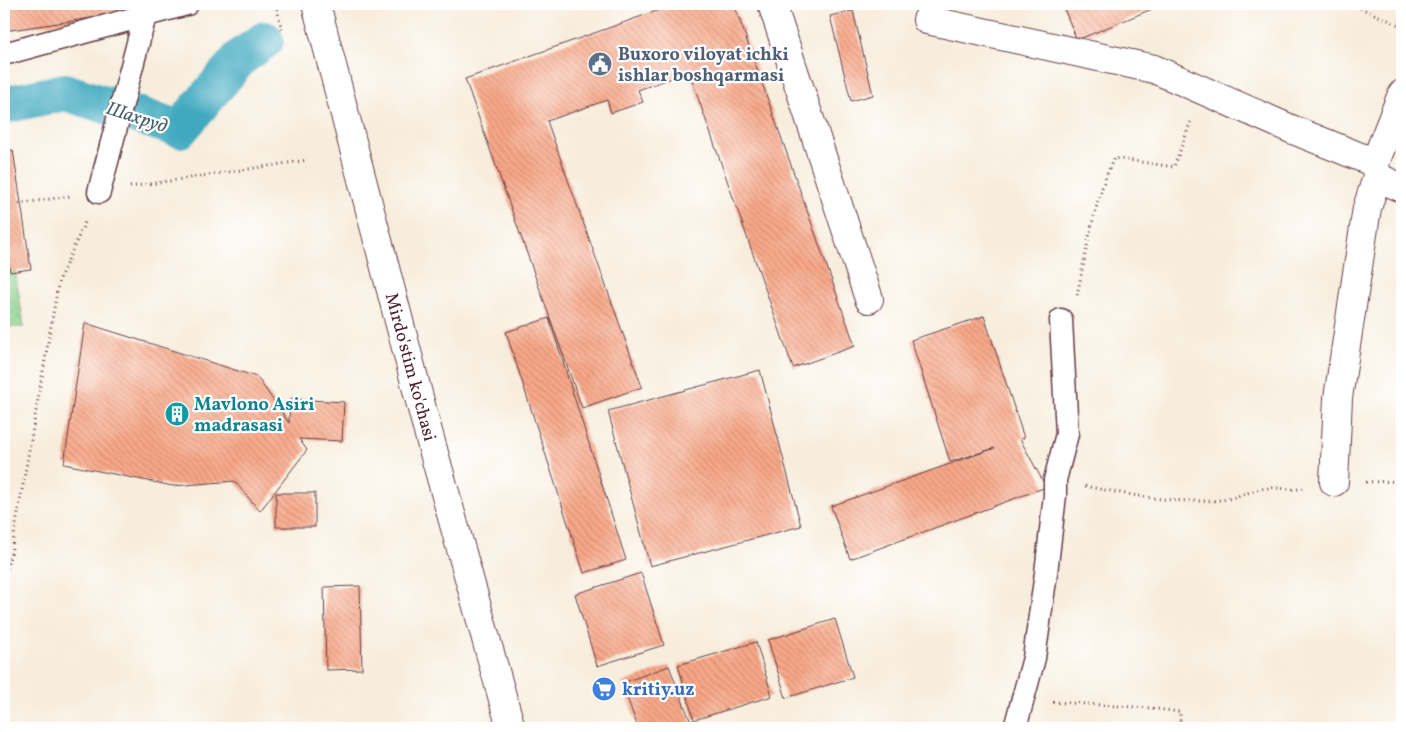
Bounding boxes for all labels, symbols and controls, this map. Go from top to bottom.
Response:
place label: Buxoro viloyat ichki ishlar boshqarmasi [618,43,789,89]
public building icon: Buxoro viloyat ichki ishlar boshqarmasi [587,51,613,77]
water label: Шахруд [103,96,171,140]
street label: Mirdo'stim ko'chasi [378,290,441,444]
place label: Mavlono Asiri madrasasi [194,393,315,439]
building icon: Mavlono Asiri madrasasi [164,401,190,427]
supermarket icon: kritiy.uz [591,676,617,702]
place label: kritiy.uz [622,678,695,703]

